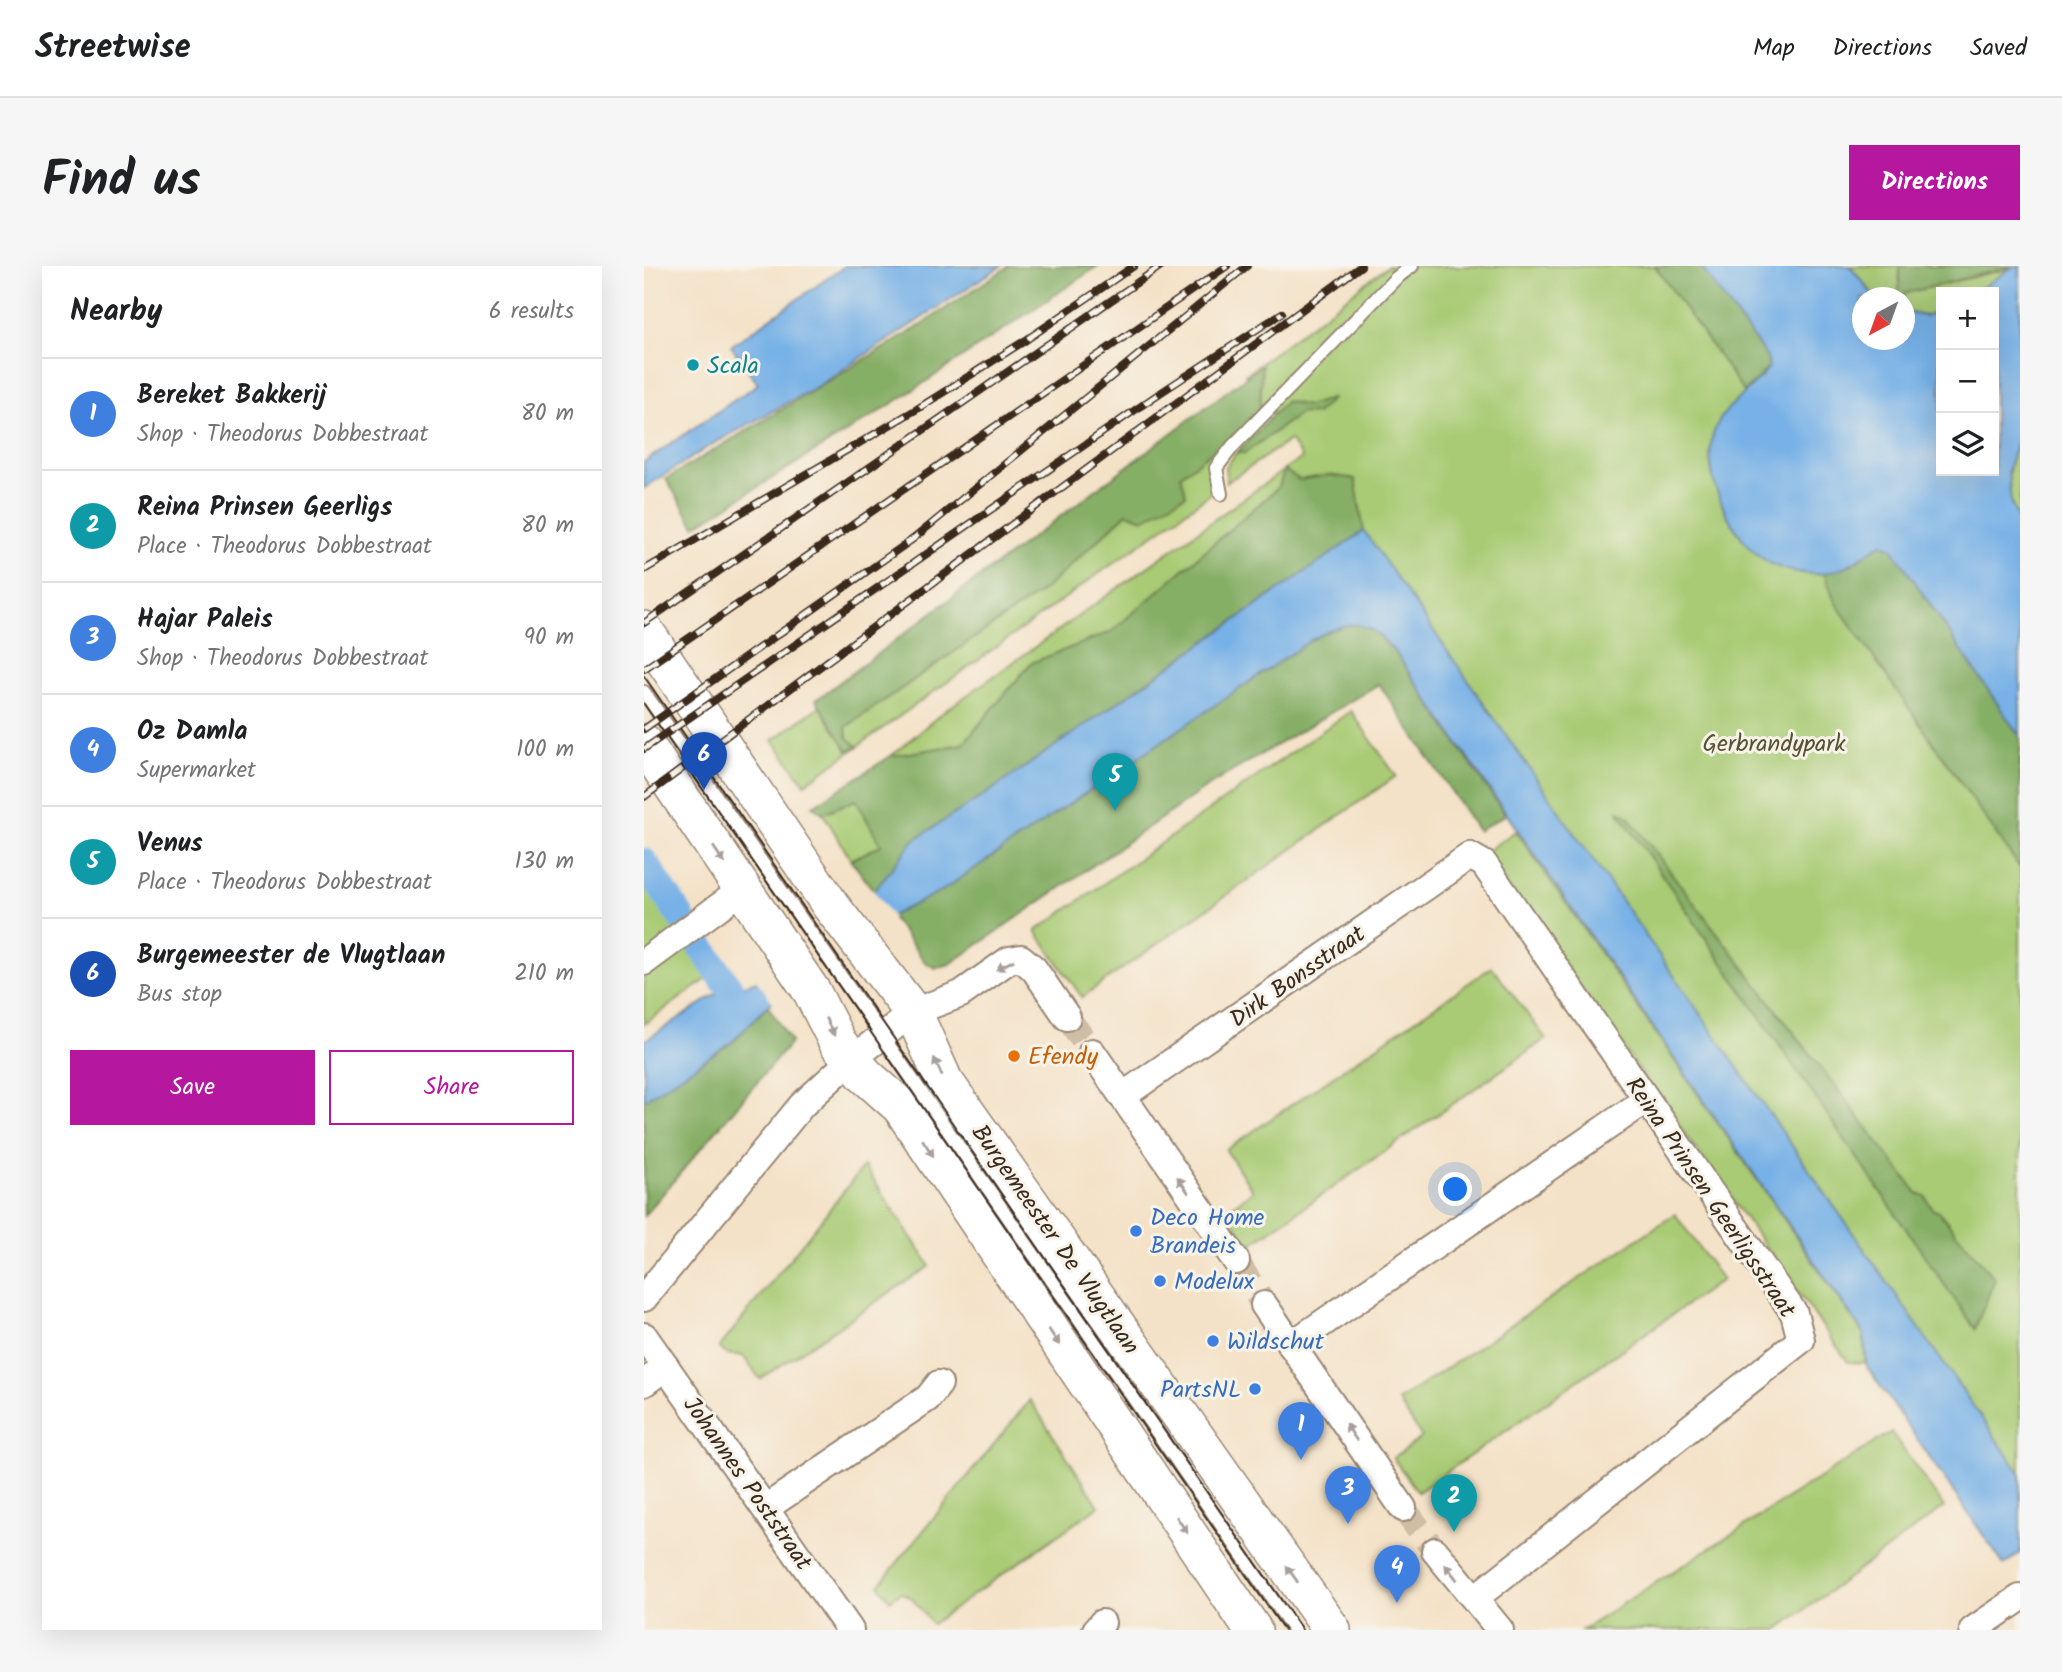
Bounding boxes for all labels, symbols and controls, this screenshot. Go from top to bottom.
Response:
text: Streetwise [35,22,191,75]
text: Map [1753,29,1795,68]
text: Directions [1833,29,1932,68]
text: Saved [1970,29,2027,68]
text: Find us [42,143,200,221]
button: Directions [1849,145,2020,220]
north arrow [1852,287,1915,350]
map controls [1936,287,1999,476]
button: + [1936,287,1999,350]
text: Nearby [70,288,162,336]
text: 6 results [489,294,574,330]
place label: Scala [707,347,759,386]
button: − [1936,350,1999,413]
marker: Scala [685,357,701,373]
text: Bereket Bakkerij [137,375,326,417]
text: 1 [90,396,96,432]
text: 80 m [521,396,574,432]
button: layers [1936,413,1999,476]
text: Shop · Theodorus Dobbestraat [137,417,428,453]
text: Reina Prinsen Geerligs [137,487,392,529]
text: 2 [86,508,100,544]
text: 80 m [521,508,574,544]
text: Place · Theodorus Dobbestraat [137,529,432,565]
text: Hajar Paleis [137,599,273,641]
text: 3 [87,620,99,656]
text: 90 m [524,620,574,656]
text: Shop · Theodorus Dobbestraat [137,641,428,677]
text: Oz Damla [137,711,248,753]
park label: Gerbrandypark [1702,725,1846,764]
text: 4 [87,732,99,768]
text: 100 m [516,732,574,768]
pin: 6 [681,732,727,790]
text: Supermarket [137,753,256,789]
pin: 5 [1092,753,1138,811]
text: Venus [137,823,203,865]
text: 5 [87,844,99,880]
text: 130 m [515,844,574,880]
one-way arrow [712,846,726,864]
text: Place · Theodorus Dobbestraat [137,865,432,901]
street label: Dirk Bonsstraat [1222,915,1375,1039]
text: Burgemeester de Vlugtlaan [137,935,445,977]
text: 6 [87,956,99,992]
text: 210 m [514,956,574,992]
one-way arrow [995,959,1014,971]
text: Bus stop [137,977,222,1013]
one-way arrow [824,1017,835,1037]
place label: Efendy [1028,1038,1099,1077]
marker: Efendy [1006,1048,1022,1064]
button: Save [70,1050,315,1125]
button: Share [329,1050,574,1125]
one-way arrow [932,1056,943,1077]
street label: Reina Prinsen Geerligsstraat [1614,1069,1806,1327]
street label: Burgemeester De Vlugtlaan [960,1117,1149,1363]
one-way arrow [921,1139,934,1158]
your location [1438,1172,1472,1206]
one-way arrow [1176,1176,1190,1194]
place label: Deco Home Brandeis [1150,1199,1265,1266]
marker: Deco Home Brandeis [1128,1223,1144,1239]
place label: Modelux [1174,1263,1255,1302]
marker: Modelux [1152,1273,1168,1289]
place label: Wildschut [1227,1323,1325,1362]
one-way arrow [1047,1328,1060,1347]
marker: Wildschut [1205,1333,1221,1349]
place label: PartsNL [1160,1371,1241,1410]
marker: PartsNL [1247,1381,1263,1397]
street label: Johannes Poststraat [672,1389,822,1580]
pin: 1 [1278,1402,1324,1460]
one-way arrow [1344,1423,1358,1441]
pin: 3 [1325,1466,1371,1524]
pin: 2 [1431,1474,1477,1532]
one-way arrow [1175,1516,1188,1535]
pin: 4 [1374,1545,1420,1603]
one-way arrow [1444,1563,1458,1582]
one-way arrow [1285,1565,1299,1583]

